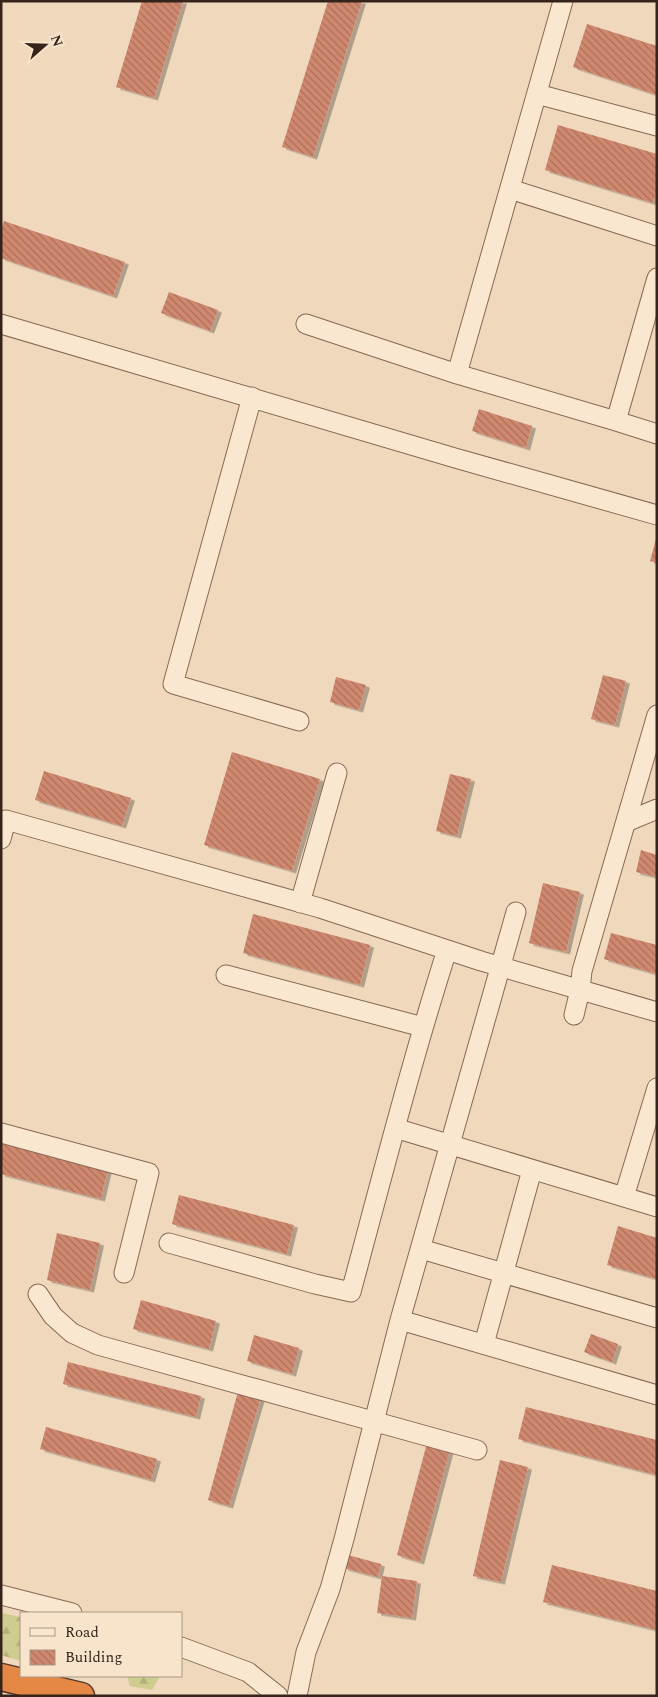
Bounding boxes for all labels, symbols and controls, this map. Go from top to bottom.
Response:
north arrow [20,20,70,70]
text: N [45,32,69,50]
legend [20,1612,182,1677]
text: Road [65,1621,99,1644]
text: Building [65,1646,122,1669]

